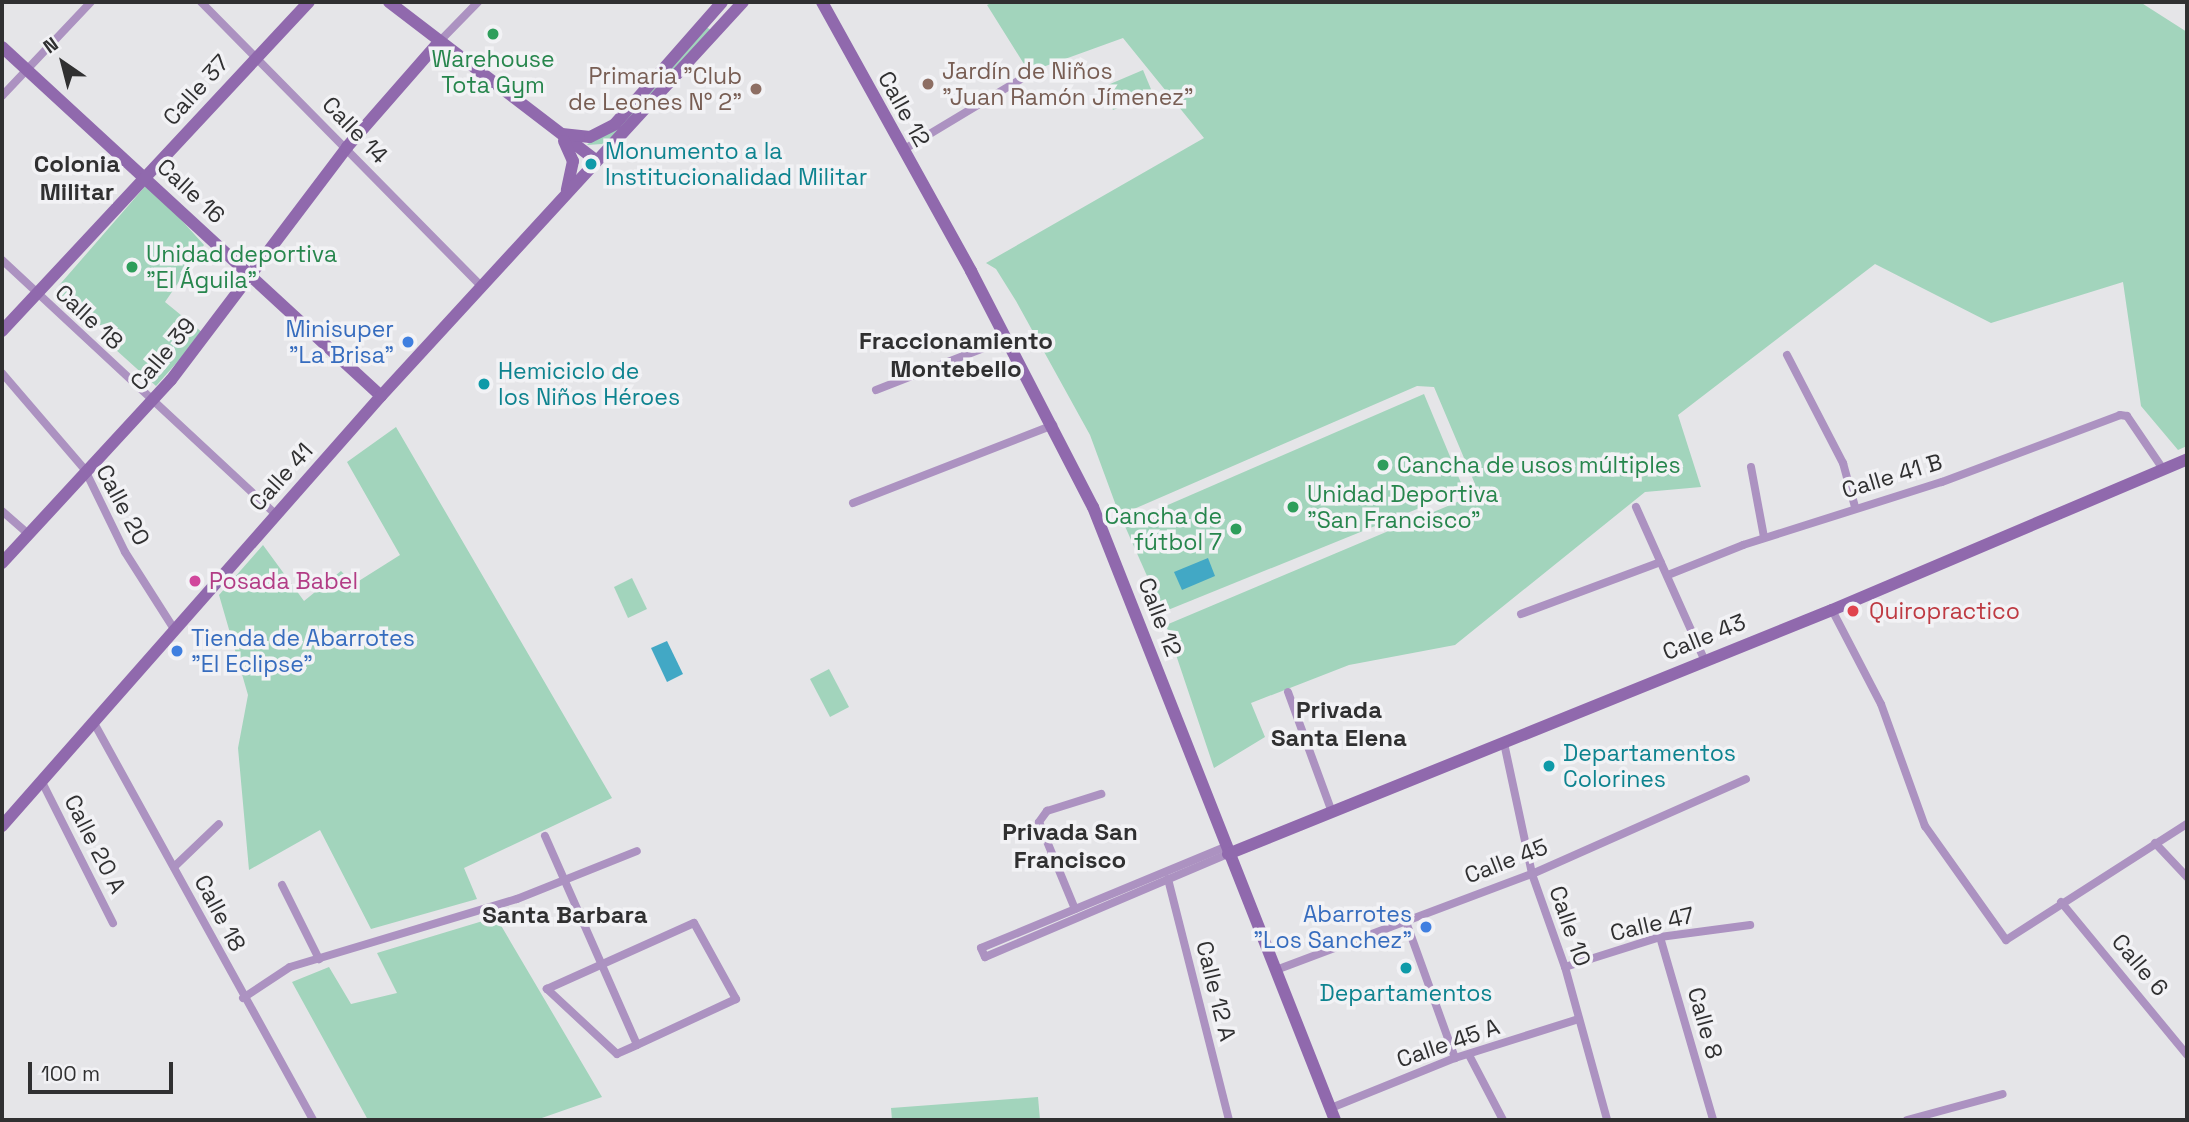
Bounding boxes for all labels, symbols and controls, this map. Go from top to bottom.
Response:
marker: Warehouse Tota Gym [485,26,501,42]
north arrow [28,28,98,98]
text: N [38,32,63,59]
place label: Warehouse Tota Gym [431,45,555,99]
street label: Calle 37 [157,49,235,131]
place label: Jardín de Niños "Juan Ramón Jímenez" [942,57,1194,111]
place label: Primaria "Club de Leones N° 2" [568,62,742,116]
street label: Calle 12 [872,66,936,152]
marker: Jardín de Niños "Juan Ramón Jímenez" [920,76,936,92]
marker: Primaria "Club de Leones N° 2" [748,81,764,97]
street label: Calle 14 [316,91,394,169]
place label: Monumento a la Institucionalidad Militar [605,137,867,191]
district label: Colonia Militar [34,150,120,206]
street label: Calle 16 [151,153,231,229]
marker: Monumento a la Institucionalidad Militar [583,156,599,172]
place label: Unidad deportiva "El Águila" [146,240,337,294]
marker: Unidad deportiva "El Águila" [124,259,140,275]
street label: Calle 18 [49,279,129,355]
street label: Calle 39 [125,312,201,396]
place label: Minisuper "La Brisa" [285,315,394,369]
district label: Fraccionamiento Montebello [859,327,1053,383]
marker: Minisuper "La Brisa" [400,334,416,350]
place label: Hemiciclo de los Niños Héroes [498,357,680,411]
marker: Hemiciclo de los Niños Héroes [476,376,492,392]
street label: Calle 41 [243,437,319,517]
street label: Calle 41 B [1839,448,1945,504]
place label: Cancha de usos múltiples [1397,451,1681,479]
marker: Cancha de usos múltiples [1375,457,1391,473]
street label: Calle 20 [90,460,156,550]
place label: Unidad Deportiva "San Francisco" [1307,480,1499,534]
marker: Unidad Deportiva "San Francisco" [1285,499,1301,515]
place label: Cancha de fútbol 7 [1104,502,1222,556]
marker: Cancha de fútbol 7 [1228,521,1244,537]
place label: Posada Babel [209,567,358,595]
marker: Posada Babel [187,573,203,589]
street label: Calle 12 [1132,574,1188,660]
place label: Quiropractico [1869,597,2020,625]
marker: Quiropractico [1843,601,1863,621]
street label: Calle 43 [1658,608,1750,666]
place label: Tienda de Abarrotes "El Eclipse" [191,624,415,678]
marker: Tienda de Abarrotes "El Eclipse" [169,643,185,659]
district label: Privada Santa Elena [1271,696,1407,752]
place label: Departamentos Colorines [1563,739,1736,793]
marker: Departamentos Colorines [1541,758,1557,774]
street label: Calle 20 A [58,790,132,898]
district label: Privada San Francisco [1002,818,1138,874]
street label: Calle 45 [1460,833,1552,889]
street label: Calle 18 [188,870,252,956]
street label: Calle 10 [1543,882,1597,970]
place label: Abarrotes "Los Sanchez" [1253,900,1412,954]
district label: Santa Barbara [482,901,648,929]
street label: Calle 47 [1607,901,1697,947]
marker: Abarrotes "Los Sanchez" [1418,919,1434,935]
street label: Calle 6 [2106,928,2174,1002]
street label: Calle 12 A [1190,938,1242,1044]
marker: Departamentos [1398,960,1414,976]
place label: Departamentos [1320,979,1492,1007]
street label: Calle 8 [1682,984,1728,1062]
street label: Calle 45 A [1393,1012,1503,1074]
scale bar [32,1048,177,1092]
text: 100 m [41,1060,100,1087]

